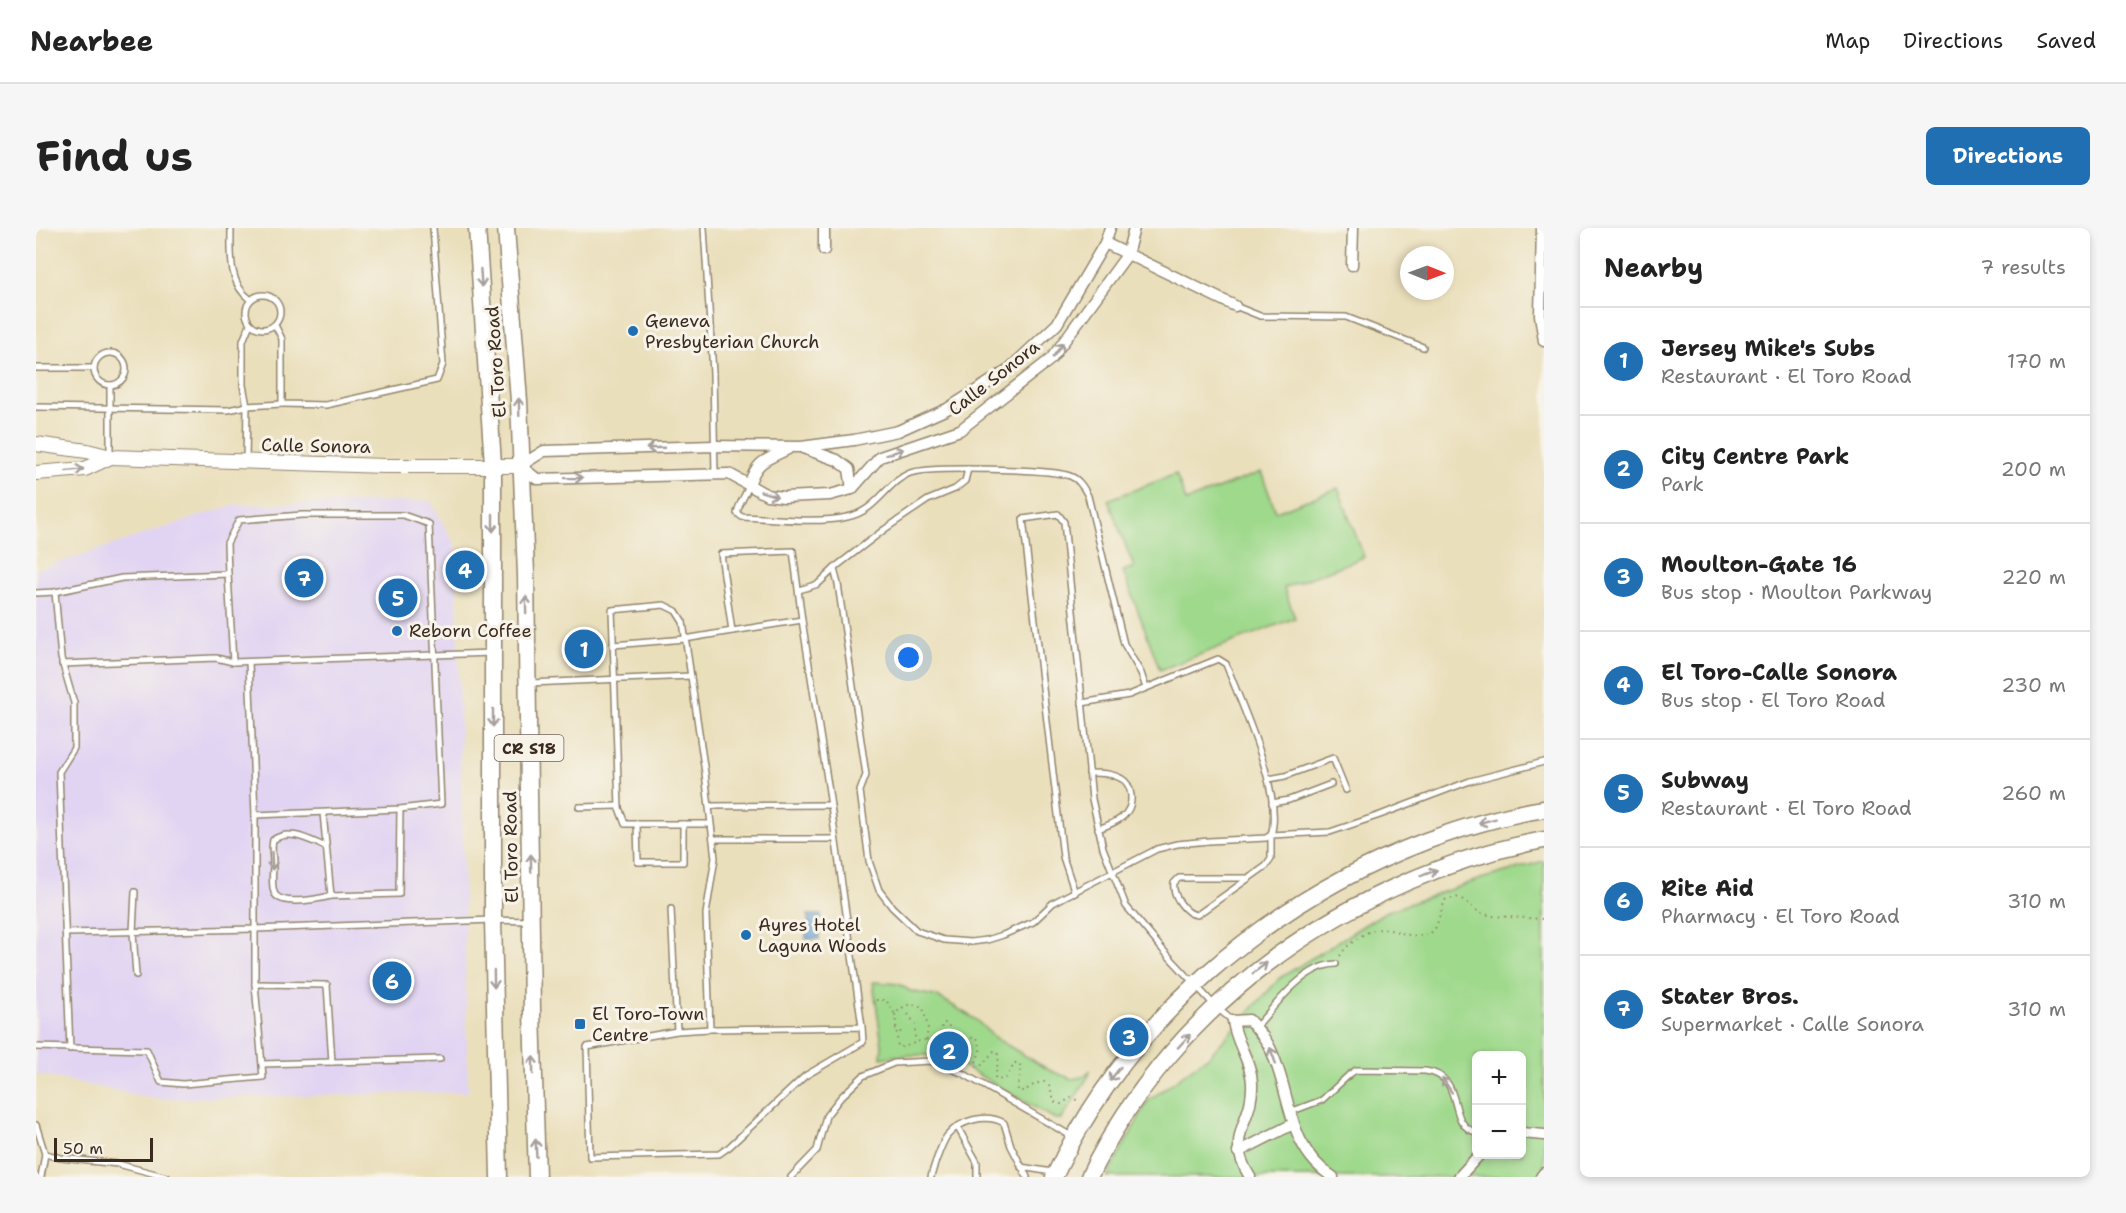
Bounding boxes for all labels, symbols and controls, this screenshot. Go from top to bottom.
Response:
text: Nearbee [30,22,153,60]
text: Map [1825,27,1870,55]
text: Directions [1903,27,2003,55]
text: Saved [2036,27,2096,55]
button: Directions [1926,127,2090,185]
text: Find us [36,128,193,184]
north arrow [1400,246,1454,300]
text: Nearby [1604,250,1703,285]
text: 7 results [1980,254,2066,280]
one-way arrow [475,267,486,287]
street label: El Toro Road [480,305,512,419]
place label: Geneva Presbyterian Church [645,309,820,354]
marker: Geneva Presbyterian Church [626,324,640,338]
text: Jersey Mike's Subs [1661,334,1875,363]
street label: Calle Sonora [943,335,1045,421]
one-way arrow [1052,342,1064,359]
text: 1 [1619,348,1628,374]
text: 170 m [2007,348,2066,374]
text: Restaurant · El Toro Road [1661,363,1912,389]
one-way arrow [513,398,524,418]
street label: Calle Sonora [261,433,371,459]
one-way arrow [646,442,666,454]
text: City Centre Park [1661,442,1849,471]
one-way arrow [885,446,904,457]
text: 2 [1617,456,1631,482]
text: 200 m [2001,456,2066,482]
one-way arrow [64,464,84,475]
text: Park [1661,471,1704,497]
one-way arrow [564,472,584,483]
one-way arrow [759,489,778,500]
one-way arrow [487,512,499,532]
pin: 4 [446,548,484,592]
text: Moulton-Gate 16 [1661,550,1857,579]
pin: 7 [284,556,324,600]
text: 3 [1617,564,1631,590]
text: 220 m [2002,564,2066,590]
pin: 5 [378,576,418,620]
text: Bus stop · Moulton Parkway [1661,579,1932,605]
one-way arrow [520,595,532,615]
place label: Reborn Coffee [409,619,532,643]
marker: Reborn Coffee [390,624,404,638]
pin: 1 [564,626,604,672]
your location [894,643,923,672]
text: El Toro-Calle Sonora [1661,658,1897,687]
text: 4 [1617,672,1631,698]
text: 230 m [2001,672,2066,698]
text: Bus stop · El Toro Road [1661,687,1885,713]
one-way arrow [487,707,499,727]
road number: CR S18 [494,735,564,761]
text: Subway [1661,766,1749,795]
text: 5 [1617,780,1630,806]
text: 260 m [2001,780,2066,806]
street label: El Toro Road [498,791,524,903]
text: Restaurant · El Toro Road [1661,795,1912,821]
one-way arrow [1478,816,1497,827]
one-way arrow [267,851,278,871]
one-way arrow [525,853,536,873]
one-way arrow [1419,866,1438,877]
text: Rite Aid [1661,874,1754,903]
text: 6 [1617,888,1631,914]
text: 310 m [2007,888,2066,914]
text: Pharmacy · El Toro Road [1661,903,1900,929]
place label: Ayres Hotel Laguna Woods [758,913,887,958]
marker: Ayres Hotel Laguna Woods [739,928,753,942]
pin: 6 [372,958,412,1004]
one-way arrow [1252,962,1268,975]
one-way arrow [489,968,500,988]
text: Stater Bros. [1661,982,1799,1011]
text: 7 [1617,996,1631,1022]
text: 310 m [2007,996,2066,1022]
place label: El Toro-Town Centre [592,1002,704,1047]
text: Supermarket · Calle Sonora [1661,1011,1924,1037]
pin: 3 [1110,1014,1148,1060]
marker: El Toro-Town Centre [573,1017,587,1031]
pin: 2 [930,1028,968,1074]
one-way arrow [1177,1034,1191,1049]
one-way arrow [1267,1047,1278,1066]
map controls [1472,1051,1526,1159]
button: + [1472,1051,1526,1105]
one-way arrow [528,1055,539,1075]
one-way arrow [1108,1066,1121,1082]
one-way arrow [1441,1077,1454,1094]
button: − [1472,1105,1526,1159]
scale bar [54,1135,153,1162]
text: 50 m [63,1138,103,1159]
one-way arrow [531,1138,542,1158]

